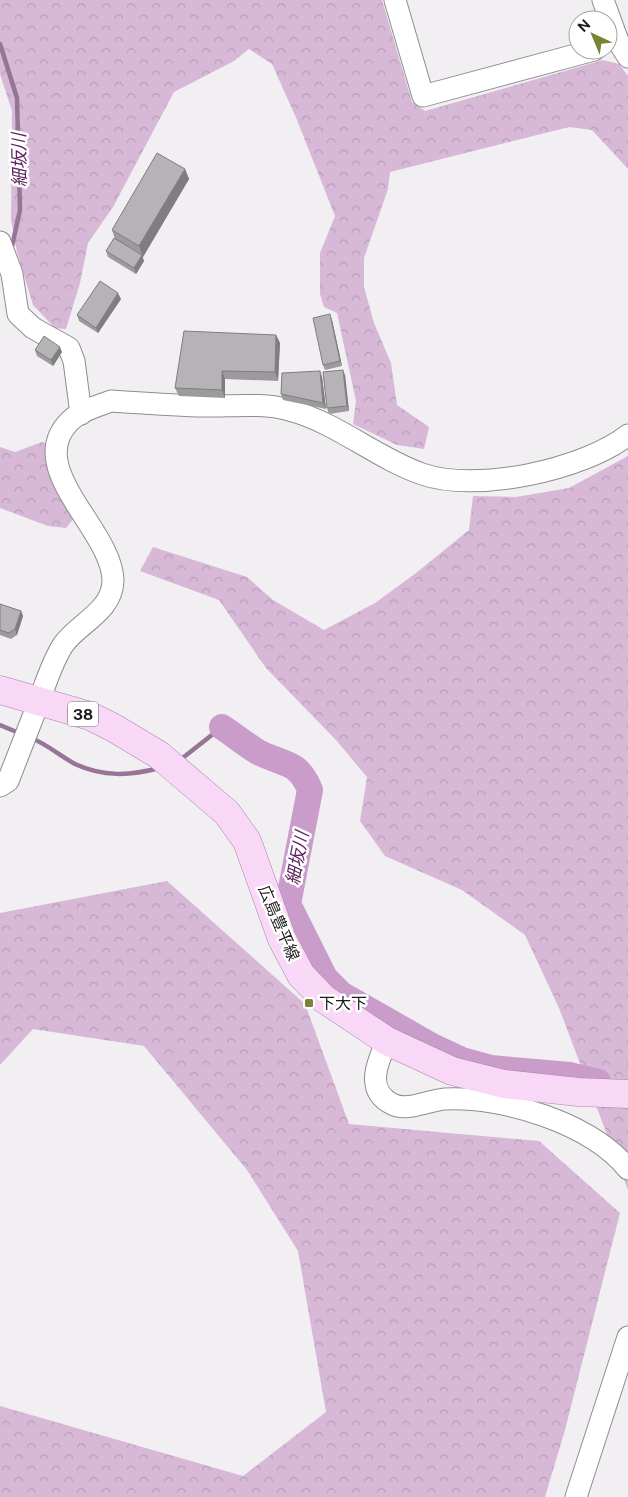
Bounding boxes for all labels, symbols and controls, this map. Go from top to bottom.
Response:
north arrow [568,10,618,60]
text: N [574,16,593,35]
water label: 細坂川 [8,131,30,187]
road number: 38 [68,702,98,726]
water label: 細坂川 [282,828,313,887]
street label: 広島豊平線 [255,882,303,964]
place label: 下大下 [319,994,367,1013]
marker: 下大下 [303,997,315,1009]

